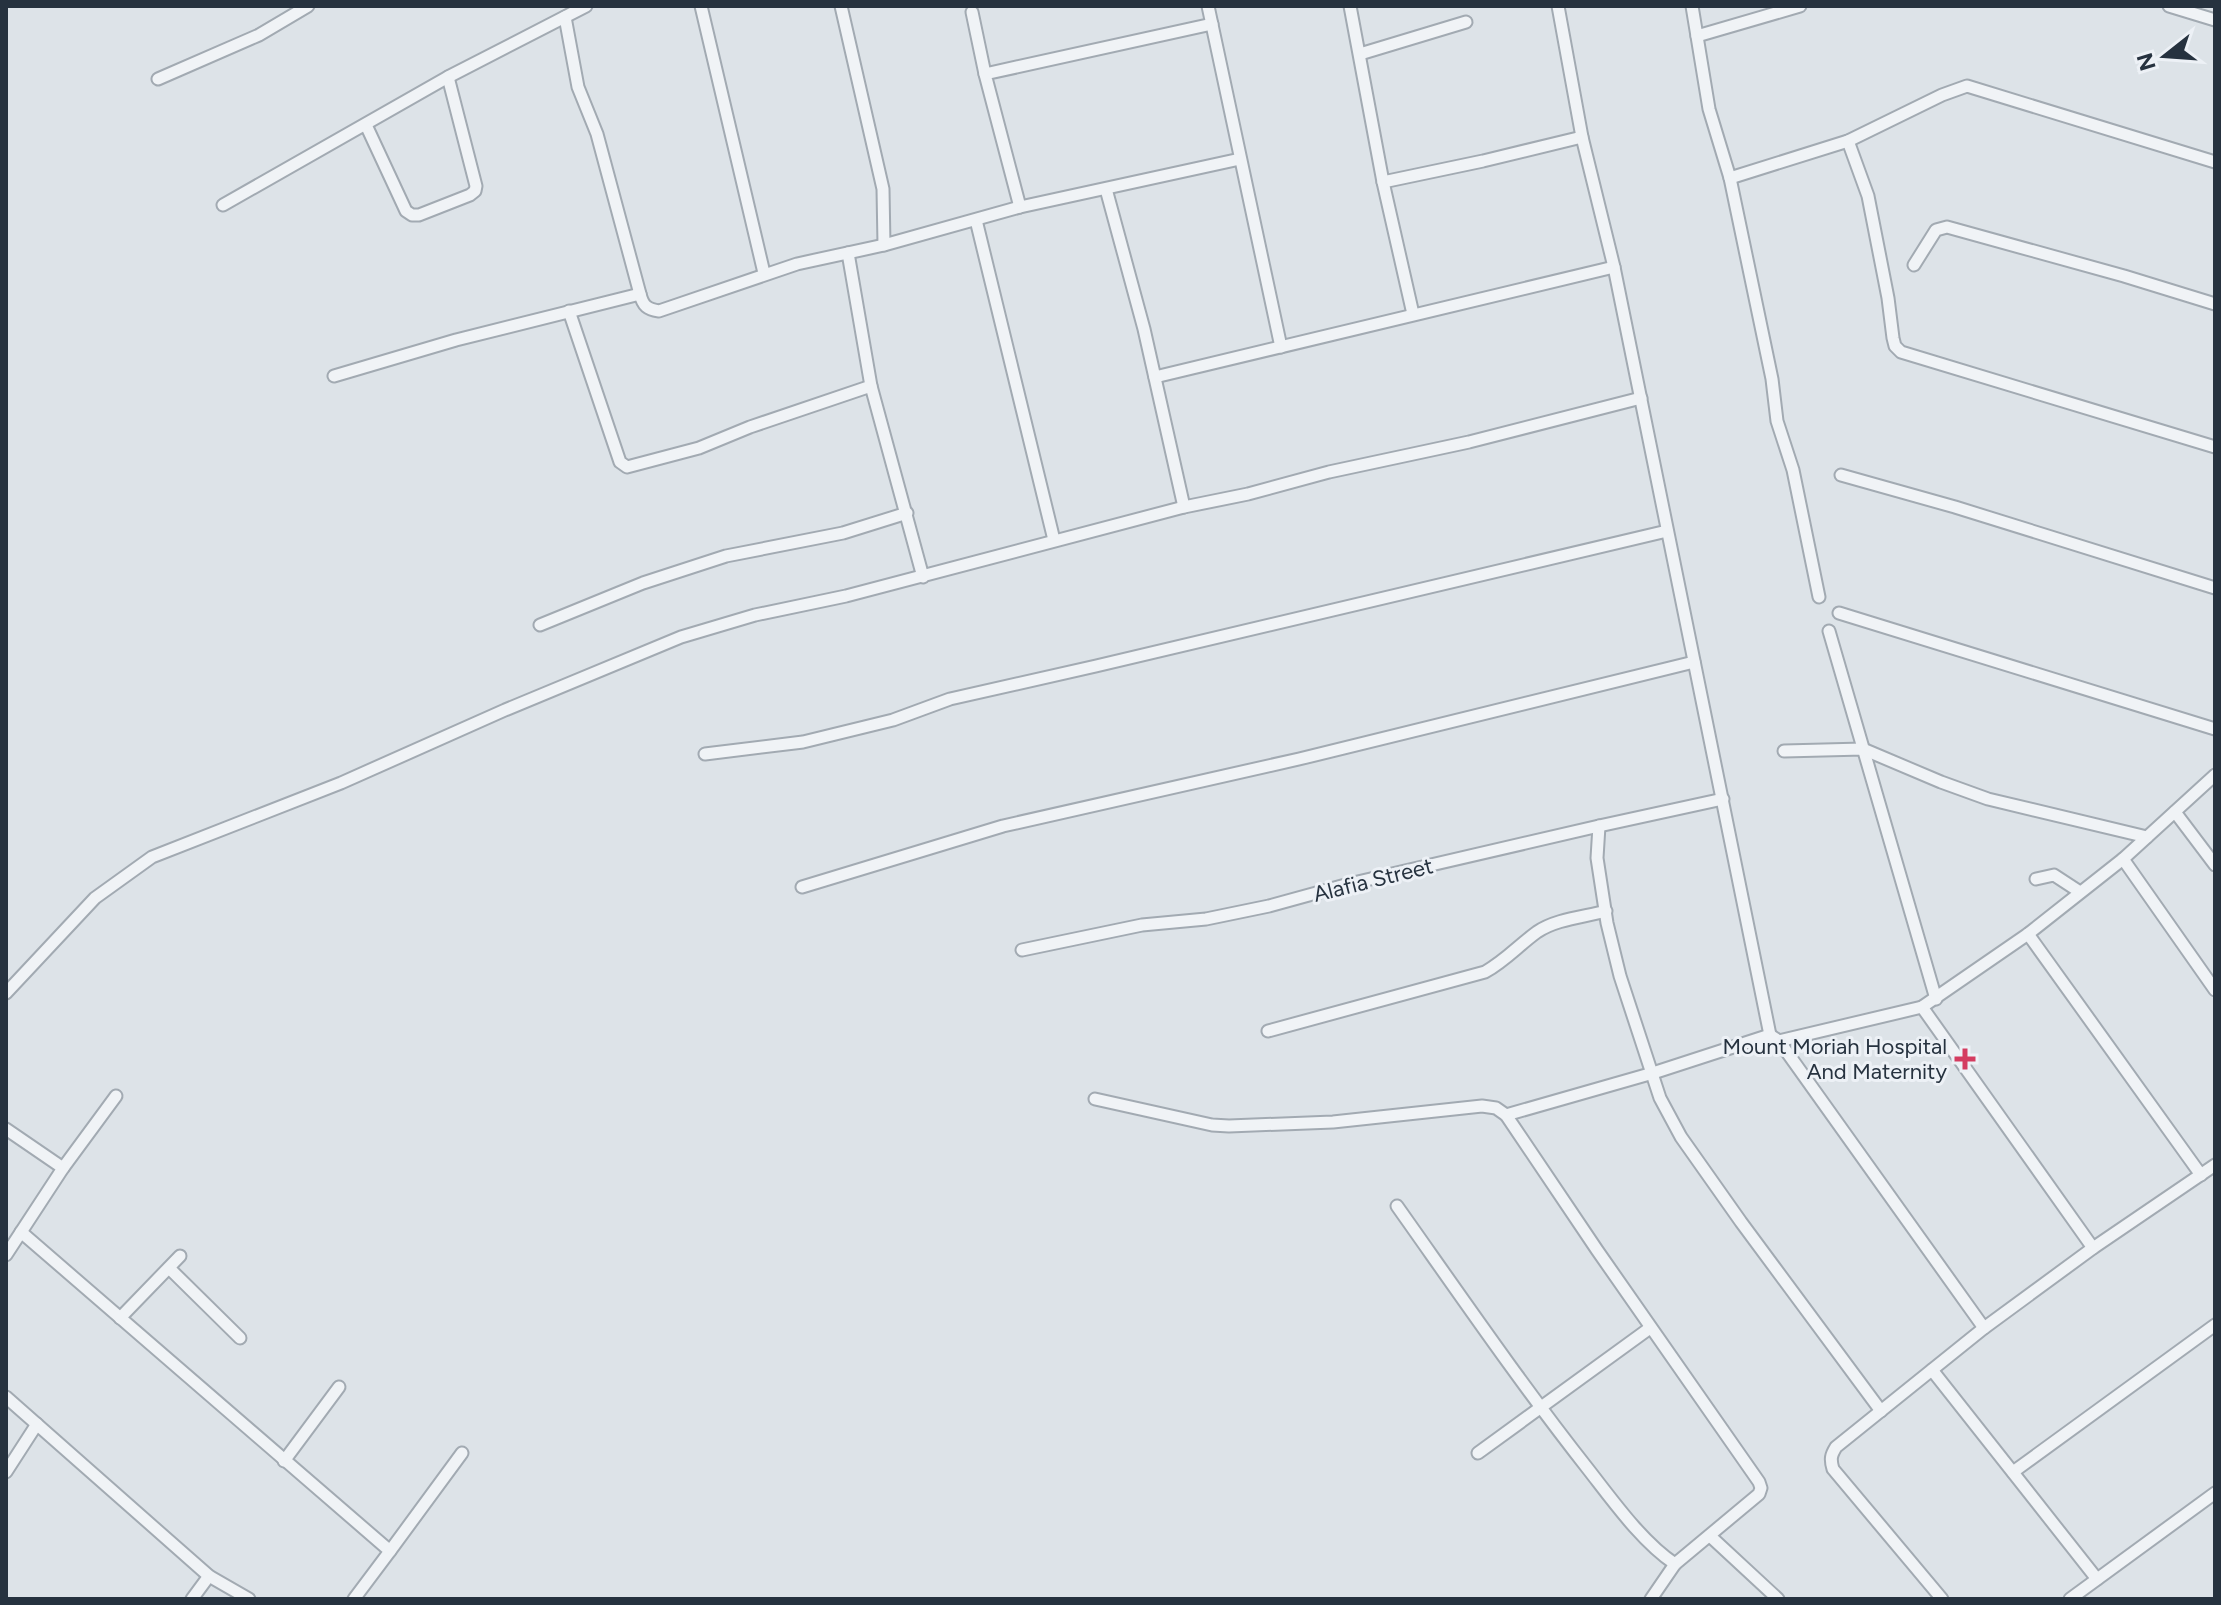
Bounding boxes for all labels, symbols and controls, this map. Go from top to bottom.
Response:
north arrow [2125,16,2205,96]
text: N [2131,50,2162,74]
street label: Alafia Street [1310,852,1436,908]
place label: Mount Moriah Hospital And Maternity [1723,1033,1947,1085]
marker: Mount Moriah Hospital And Maternity [1954,1048,1976,1070]

